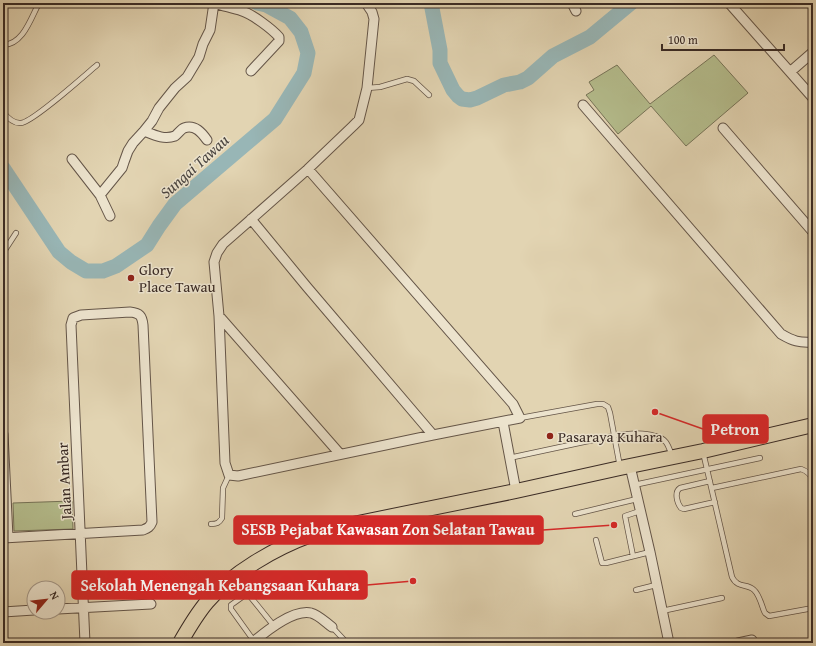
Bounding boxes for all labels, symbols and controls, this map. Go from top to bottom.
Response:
scale bar [662,26,784,52]
text: 100 m [668,31,698,48]
water label: Sungai Tawau [154,128,234,204]
place label: Glory Place Tawau [139,259,217,297]
marker: Glory Place Tawau [126,273,136,283]
callout: Petron [703,415,768,443]
text: Petron [711,417,760,441]
place label: Pasaraya Kuhara [558,426,663,447]
marker: Pasaraya Kuhara [545,431,555,441]
street label: Jalan Ambar [51,442,77,522]
callout: SESB Pejabat Kawasan Zon Selatan Tawau [234,516,543,544]
text: SESB Pejabat Kawasan Zon Selatan Tawau [241,517,536,541]
callout: Sekolah Menengah Kebangsaan Kuhara [72,571,367,599]
text: Sekolah Menengah Kebangsaan Kuhara [80,573,360,597]
north arrow [26,580,66,620]
text: N [46,588,64,603]

